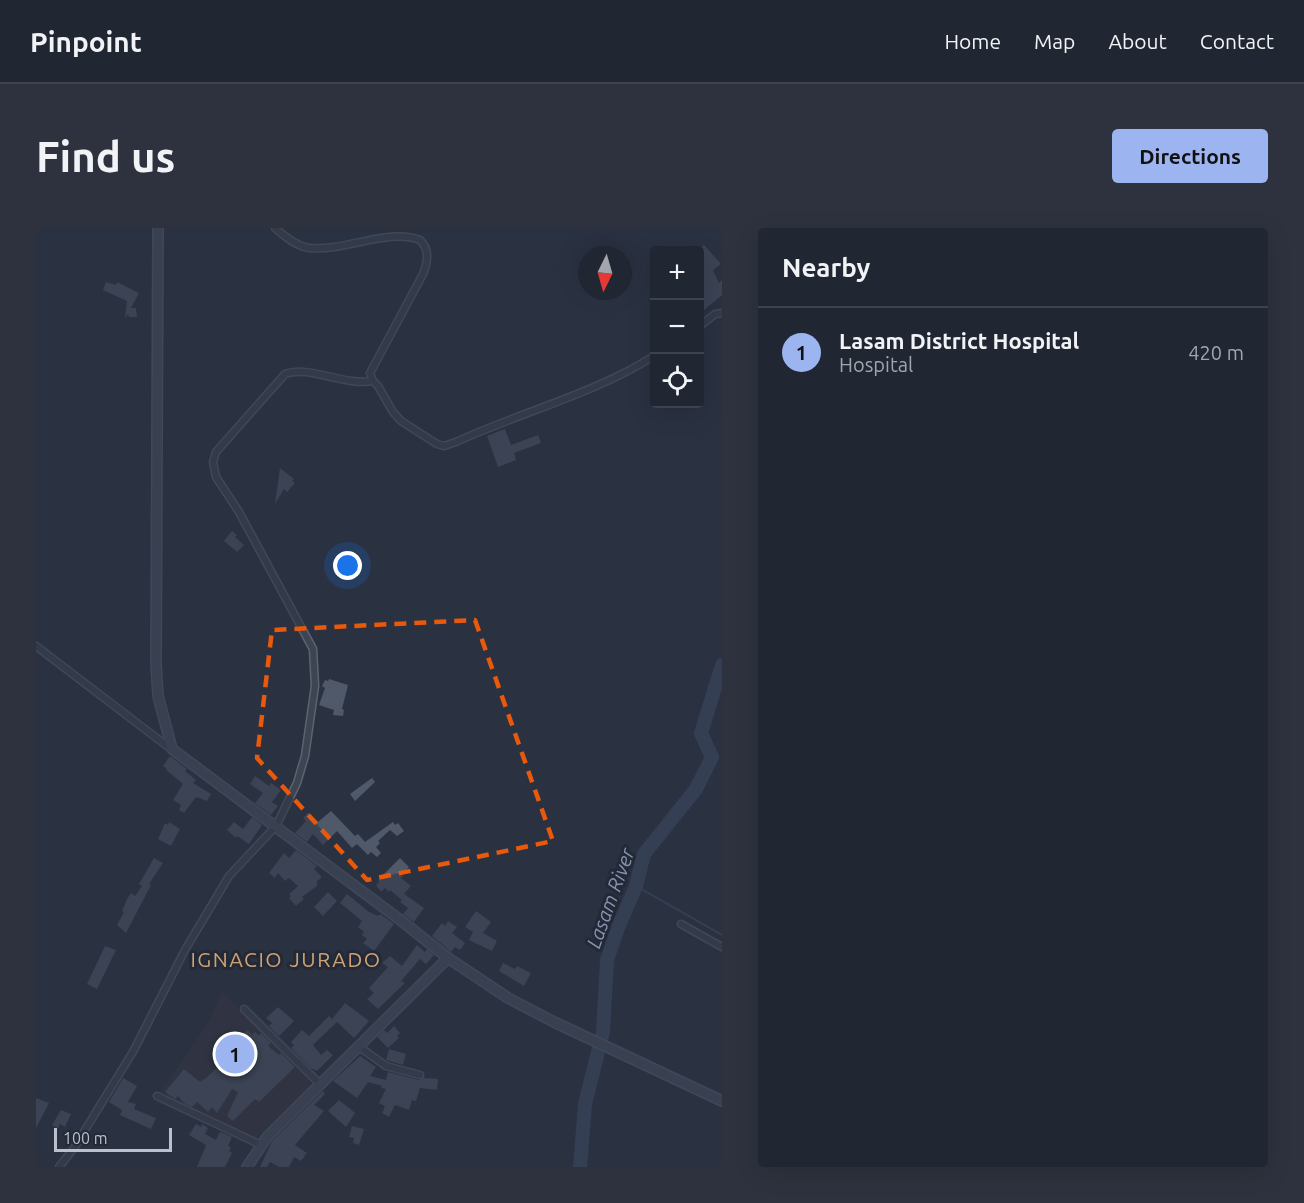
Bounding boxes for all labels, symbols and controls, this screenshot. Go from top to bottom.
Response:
text: Pinpoint [30,26,142,57]
text: Home [944,29,1001,53]
text: Map [1034,29,1075,53]
text: About [1108,29,1167,53]
text: Contact [1200,29,1274,53]
button: Directions [1112,129,1268,183]
text: Find us [36,133,175,180]
north arrow [578,246,632,300]
map controls [650,246,704,408]
button: + [650,246,704,300]
text: Nearby [782,253,870,282]
button: − [650,300,704,354]
text: Lasam District Hospital [839,328,1079,353]
text: 1 [796,341,807,364]
text: 420 m [1188,341,1244,364]
text: Hospital [839,353,913,376]
button: locate [650,354,704,408]
your location [333,551,362,580]
water label: Lasam River [581,844,639,951]
district label: IGNACIO JURADO [190,947,382,971]
pin: 1 [216,1032,254,1076]
scale bar [54,1125,172,1152]
text: 100 m [63,1129,108,1147]

